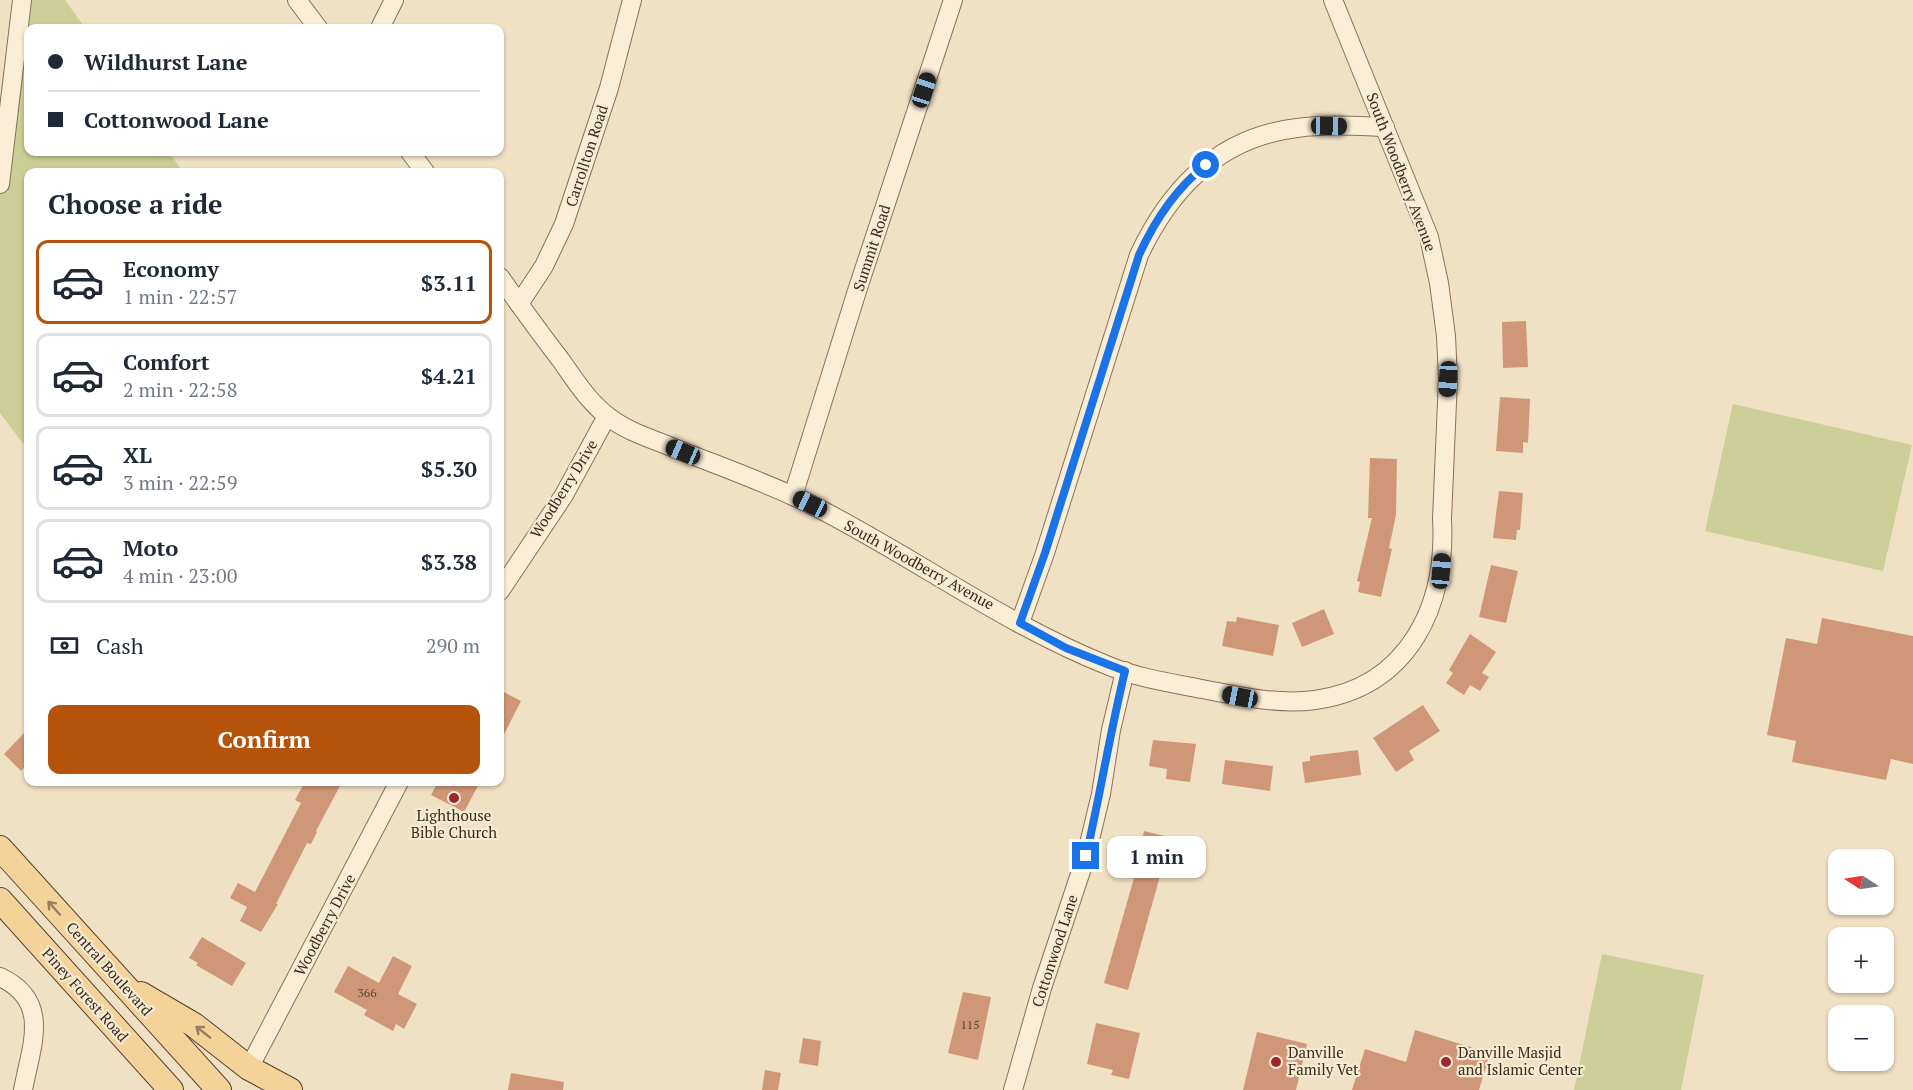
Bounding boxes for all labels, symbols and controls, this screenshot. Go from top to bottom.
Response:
text: Wildhurst Lane [84,47,247,76]
car [910,70,938,110]
street label: South Woodberry Avenue [1362,89,1441,254]
street label: Carrollton Road [560,102,612,209]
text: Cottonwood Lane [84,105,269,134]
car [1311,117,1347,135]
route start [1192,151,1219,178]
text: Choose a ride [48,186,223,222]
street label: Summit Road [848,202,894,293]
text: Economy [123,254,219,283]
icon: car [51,255,105,309]
text: $3.11 [421,268,477,297]
text: 1 min · 22:57 [123,283,237,310]
text: Comfort [123,347,209,376]
icon: car [51,348,105,402]
text: $4.21 [421,361,477,390]
car [1438,361,1458,397]
text: 2 min · 22:58 [123,376,237,403]
street label: Woodberry Drive [525,435,601,541]
car [663,437,703,467]
text: XL [123,440,152,469]
icon: car [51,441,105,495]
text: $5.30 [421,454,477,483]
text: 3 min · 22:59 [123,469,237,496]
car [790,488,830,520]
street label: South Woodberry Avenue [841,515,998,614]
text: Moto [123,533,178,562]
icon: car [51,534,105,588]
text: $3.38 [421,547,477,576]
car [1430,552,1452,590]
text: 4 min · 23:00 [123,562,237,589]
icon: cash [48,629,81,662]
text: Cash [96,631,144,660]
text: 290 m [426,632,480,659]
car [1221,685,1259,709]
button: Confirm [48,705,480,774]
marker: Lighthouse Bible Church [447,791,461,805]
place label: Lighthouse Bible Church [411,805,497,842]
callout: 1 min [1107,835,1206,877]
route end [1072,842,1099,869]
text: 1 min [1129,843,1184,870]
north arrow [1828,849,1894,915]
map controls [1828,849,1894,1071]
street label: Woodberry Drive [289,870,359,979]
street label: Cottonwood Lane [1026,892,1082,1010]
one-way arrow [47,900,61,915]
street label: Central Boulevard [62,917,157,1020]
button: + [1828,927,1894,993]
street label: Piney Forest Road [38,943,133,1046]
house number: 366 [357,985,377,1000]
button: − [1828,1005,1894,1071]
house number: 115 [960,1017,980,1032]
one-way arrow [195,1026,211,1039]
place label: Danville Family Vet [1288,1042,1359,1079]
place label: Danville Masjid and Islamic Center [1458,1042,1583,1079]
marker: Danville Family Vet [1269,1055,1283,1069]
marker: Danville Masjid and Islamic Center [1439,1055,1453,1069]

